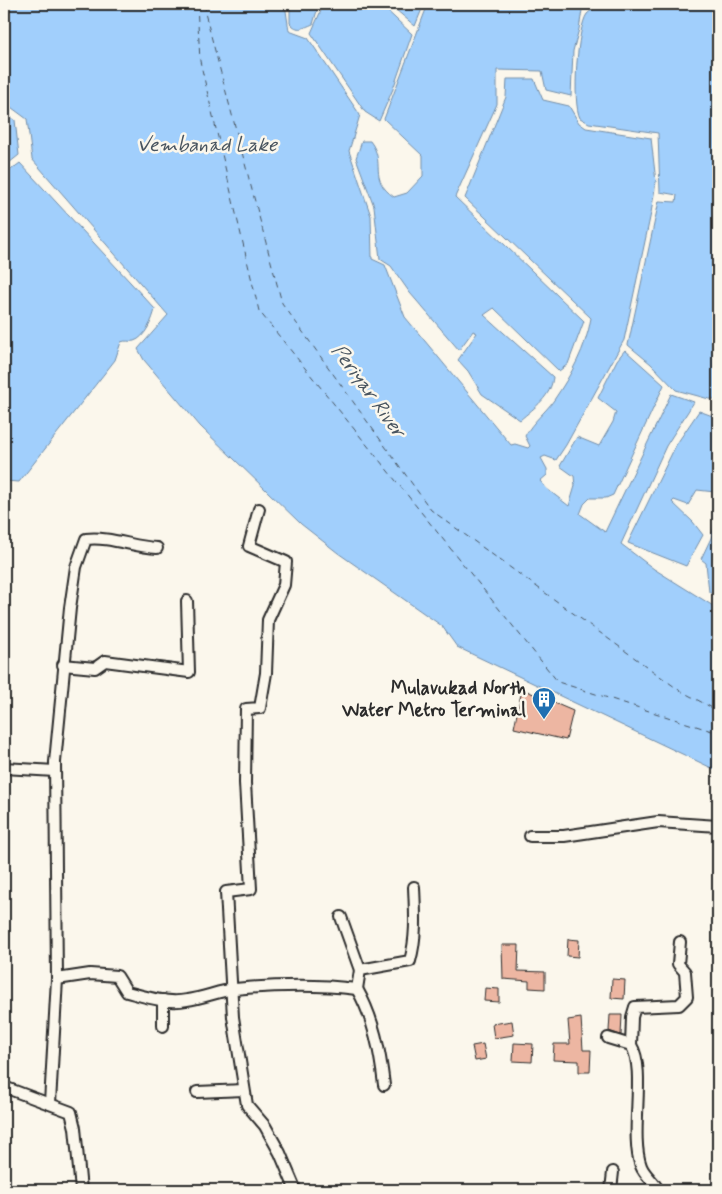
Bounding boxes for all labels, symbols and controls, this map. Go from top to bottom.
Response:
water label: Vembanad Lake [137,132,278,159]
water label: Periyar River [325,339,413,445]
place label: Mulavukad North Water Metro Terminal [341,676,526,723]
building icon: Mulavukad North Water Metro Terminal [531,686,557,720]

